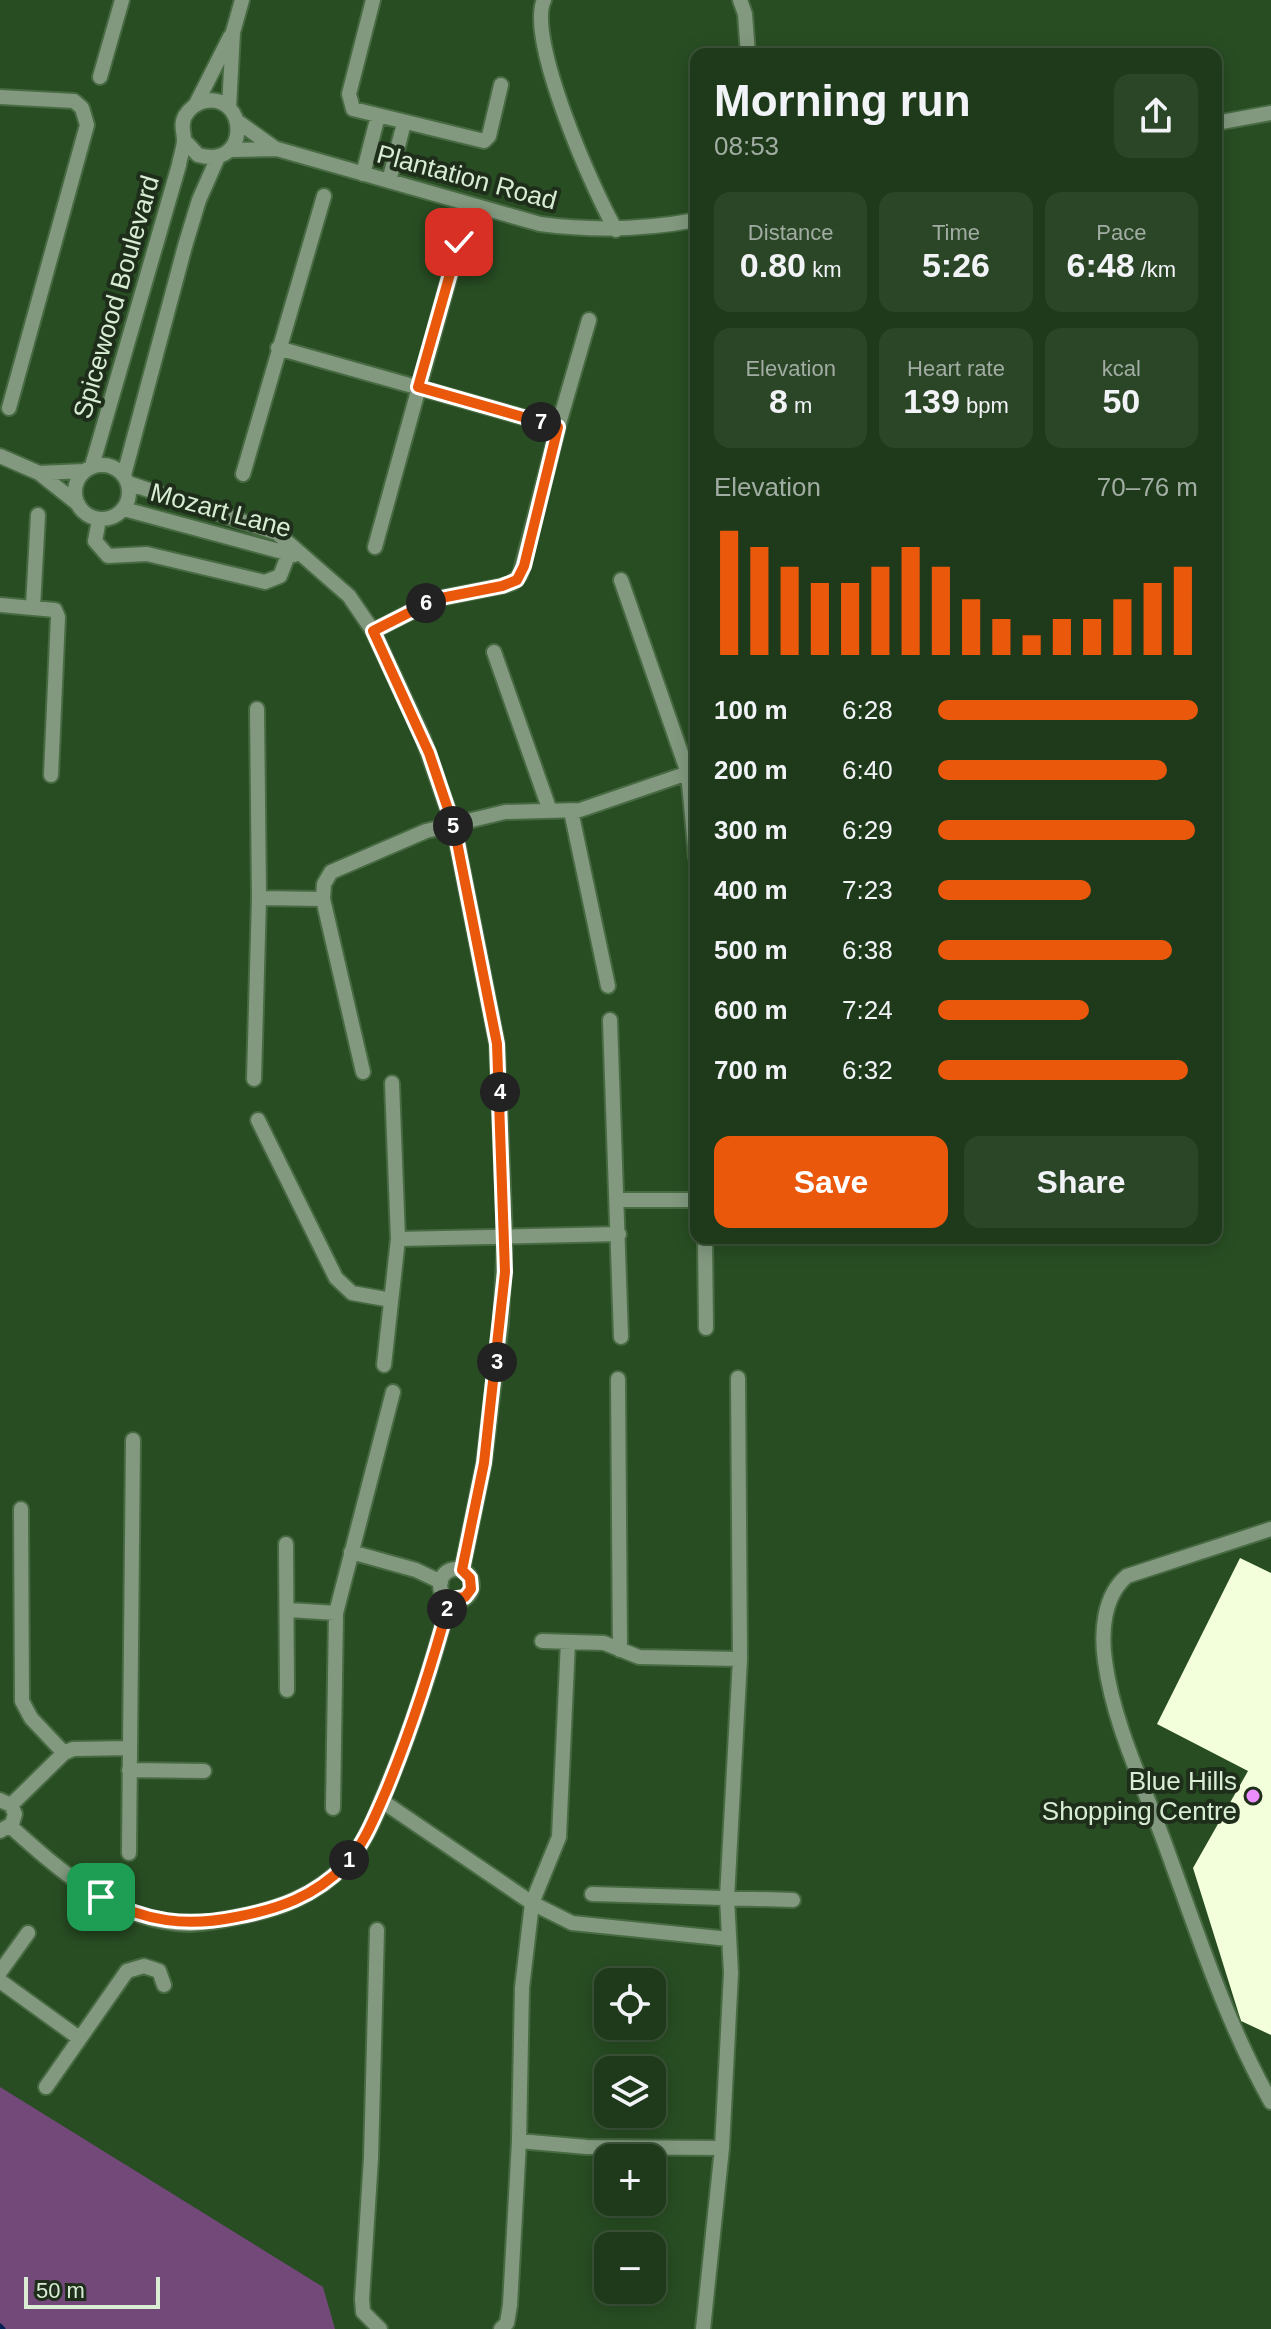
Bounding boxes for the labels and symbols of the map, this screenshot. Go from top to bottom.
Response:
street label: Plantation Road [374,139,560,215]
street label: Spicewood Boulevard [67,172,165,422]
pin [425,208,493,276]
pin: 7 [521,402,561,442]
street label: Mozart Lane [147,477,295,543]
pin: 6 [406,583,446,623]
pin: 5 [433,806,473,846]
pin: 4 [480,1072,520,1112]
pin: 3 [477,1342,517,1382]
pin: 2 [427,1589,467,1629]
place label: Blue Hills Shopping Centre [1042,1766,1237,1826]
marker: Blue Hills Shopping Centre [1244,1787,1262,1805]
pin: 1 [329,1840,369,1880]
pin [67,1863,135,1931]
scale bar [24,2273,160,2309]

